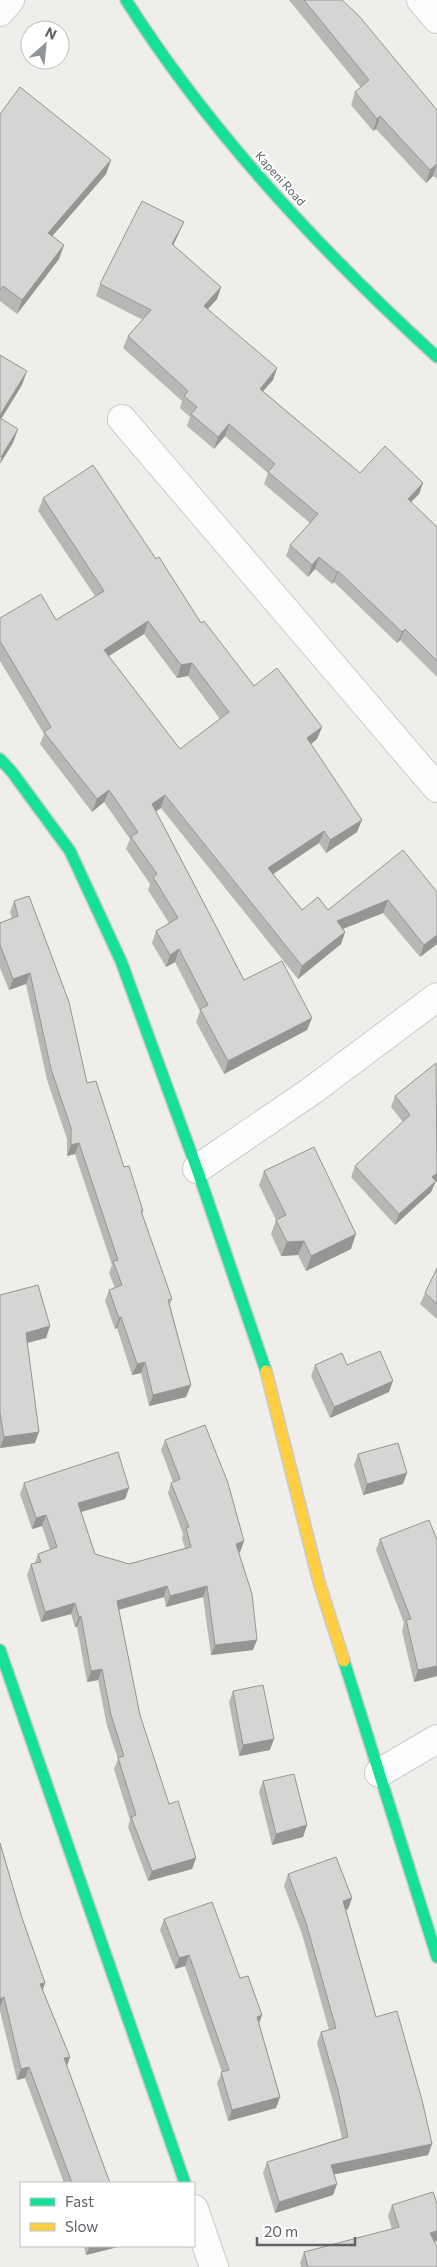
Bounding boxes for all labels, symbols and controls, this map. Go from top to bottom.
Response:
north arrow [20,20,70,70]
text: N [43,23,60,43]
street label: Kapeni Road [253,148,309,208]
legend [20,2182,195,2247]
text: Fast [65,2192,94,2210]
scale bar [257,2214,354,2246]
text: Slow [65,2217,98,2235]
text: 20 m [264,2222,298,2240]

